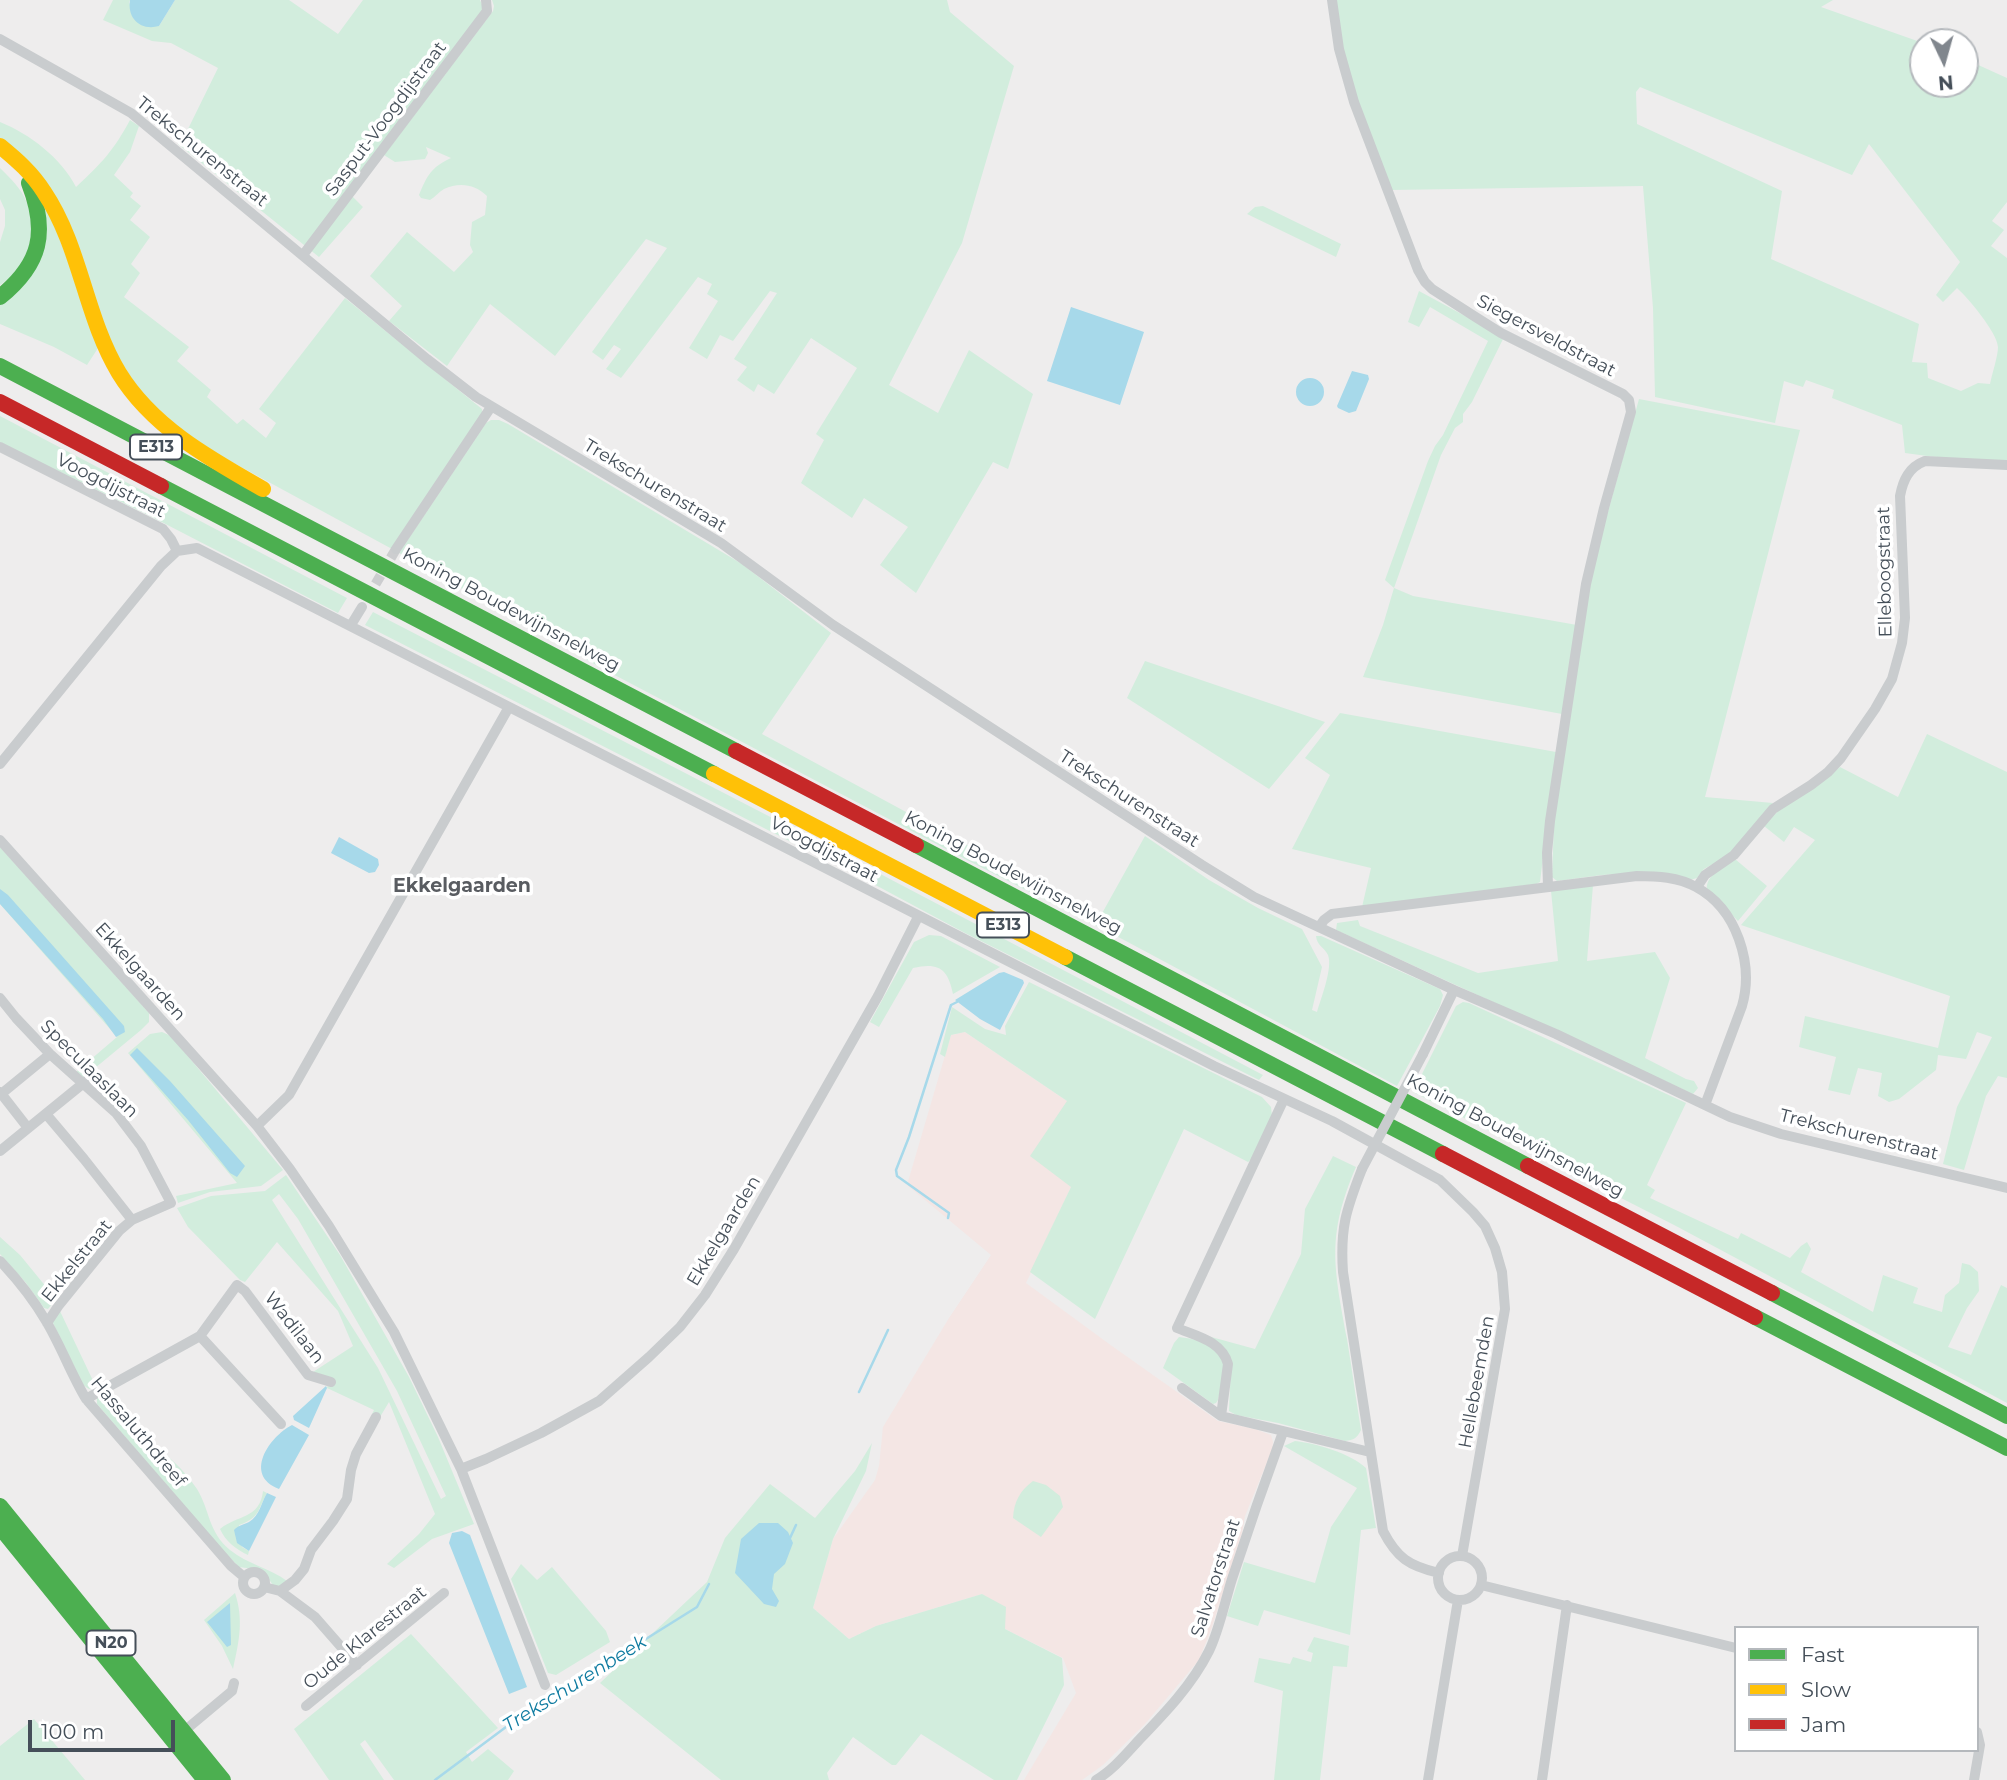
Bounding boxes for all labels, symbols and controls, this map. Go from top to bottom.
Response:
north arrow [1909,28,1979,98]
street label: Sasput-Voogdijstraat [321,37,451,201]
text: N [1937,70,1954,95]
street label: Trekschurenstraat [132,92,272,212]
street label: Siegersveldstraat [1473,290,1619,382]
road number: E313 [130,434,182,460]
street label: Trekschurenstraat [580,435,730,537]
street label: Voogdijstraat [53,449,169,523]
street label: Elleboogstraat [1873,506,1897,638]
street label: Koning Boudewijnsnelweg [399,543,623,677]
street label: Trekschurenstraat [1055,746,1203,852]
street label: Koning Boudewijnsnelweg [901,806,1125,940]
street label: Voogdijstraat [766,812,882,888]
district label: Ekkelgaarden [393,875,531,897]
road number: E313 [977,912,1029,937]
street label: Ekkelgaarden [90,918,190,1026]
street label: Speculaaslaan [36,1016,142,1122]
street label: Koning Boudewijnsnelweg [1403,1069,1627,1203]
street label: Trekschurenstraat [1777,1105,1941,1165]
street label: Ekkelgaarden [683,1172,765,1290]
street label: Ekkelstraat [37,1215,117,1307]
street label: Wadilaan [259,1288,329,1368]
street label: Hellebeemden [1455,1314,1499,1450]
street label: Hassaluthdreef [86,1373,190,1491]
street label: Salvatorstraat [1187,1516,1245,1640]
street label: Oude Klarestraat [299,1582,431,1694]
legend [1734,1626,1979,1752]
road number: N20 [86,1630,136,1656]
water label: Trekschurenbeek [499,1631,651,1737]
text: Fast [1801,1642,1845,1667]
text: Slow [1801,1677,1851,1702]
scale bar [32,1706,178,1750]
text: Jam [1801,1712,1846,1737]
text: 100 m [41,1719,104,1744]

